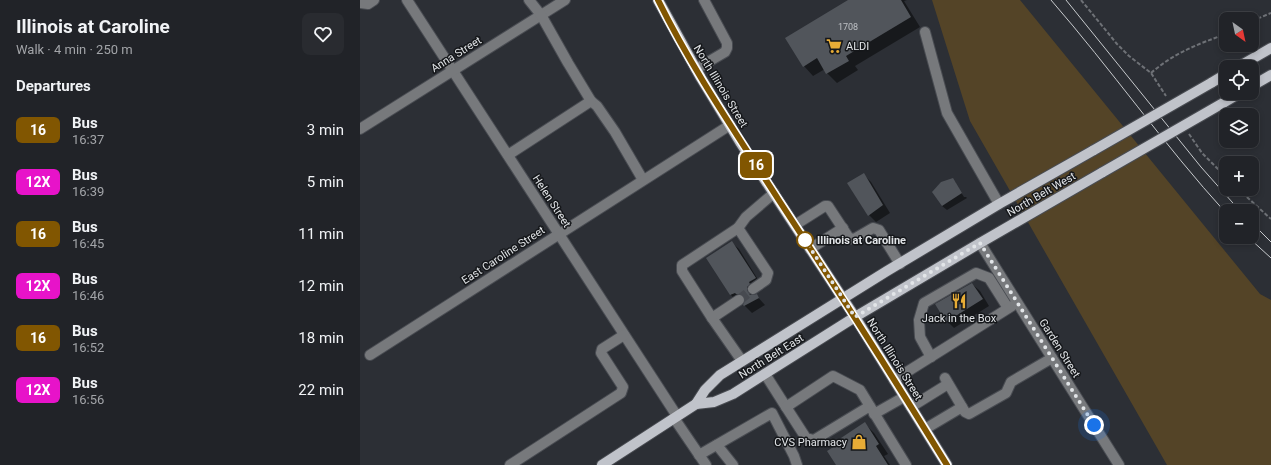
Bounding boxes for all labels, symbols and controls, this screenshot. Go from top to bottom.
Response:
north arrow [1219,12,1259,52]
map controls [1219,12,1259,244]
button: heart [302,13,344,55]
text: Illinois at Caroline [16,15,170,38]
house number: 1708 [838,22,858,32]
street label: Anna Street [429,34,484,75]
supermarket icon: ALDI [825,37,843,55]
place label: ALDI [846,40,869,53]
text: Walk · 4 min · 250 m [16,42,133,57]
street label: North Illinois Street [691,43,751,130]
button: locate [1219,60,1259,100]
text: Departures [16,77,91,95]
button: layers [1219,108,1259,148]
text: Bus [72,114,98,132]
text: 3 min [307,121,344,139]
text: 16 [30,122,46,138]
text: 16:37 [72,132,104,147]
line badge: 16 [738,152,774,178]
button: + [1219,156,1259,196]
text: 16 [748,157,764,173]
text: Bus [72,166,98,184]
street label: North Belt West [1005,169,1078,219]
text: 5 min [307,173,344,191]
street label: Helen Street [530,173,574,230]
text: 12X [26,174,50,190]
text: 16:39 [72,184,104,199]
button: − [1219,204,1259,244]
text: Bus [72,218,98,236]
street label: East Caroline Street [459,224,548,287]
text: 11 min [298,225,344,243]
text: 16 [30,226,46,242]
marker: Illinois at Caroline [796,231,814,249]
place label: Illinois at Caroline [817,234,906,247]
text: 16:45 [72,236,104,251]
text: Bus [72,270,98,288]
text: 12 min [298,277,344,295]
text: 12X [26,278,50,294]
text: 16:46 [72,288,104,303]
restaurant icon: Jack in the Box [950,292,968,310]
place label: Jack in the Box [922,312,997,325]
street label: North Illinois Street [864,316,925,403]
street label: Garden Street [1036,316,1083,380]
text: Bus [72,322,98,340]
text: 18 min [298,329,344,347]
text: 16 [30,330,46,346]
street label: North Belt East [737,331,806,381]
text: 16:52 [72,340,104,355]
text: Bus [72,374,98,392]
text: 22 min [298,381,344,399]
text: 12X [26,382,50,398]
text: 16:56 [72,392,104,407]
your location [1084,415,1104,435]
shop icon: CVS Pharmacy [850,433,868,451]
place label: CVS Pharmacy [774,436,848,449]

